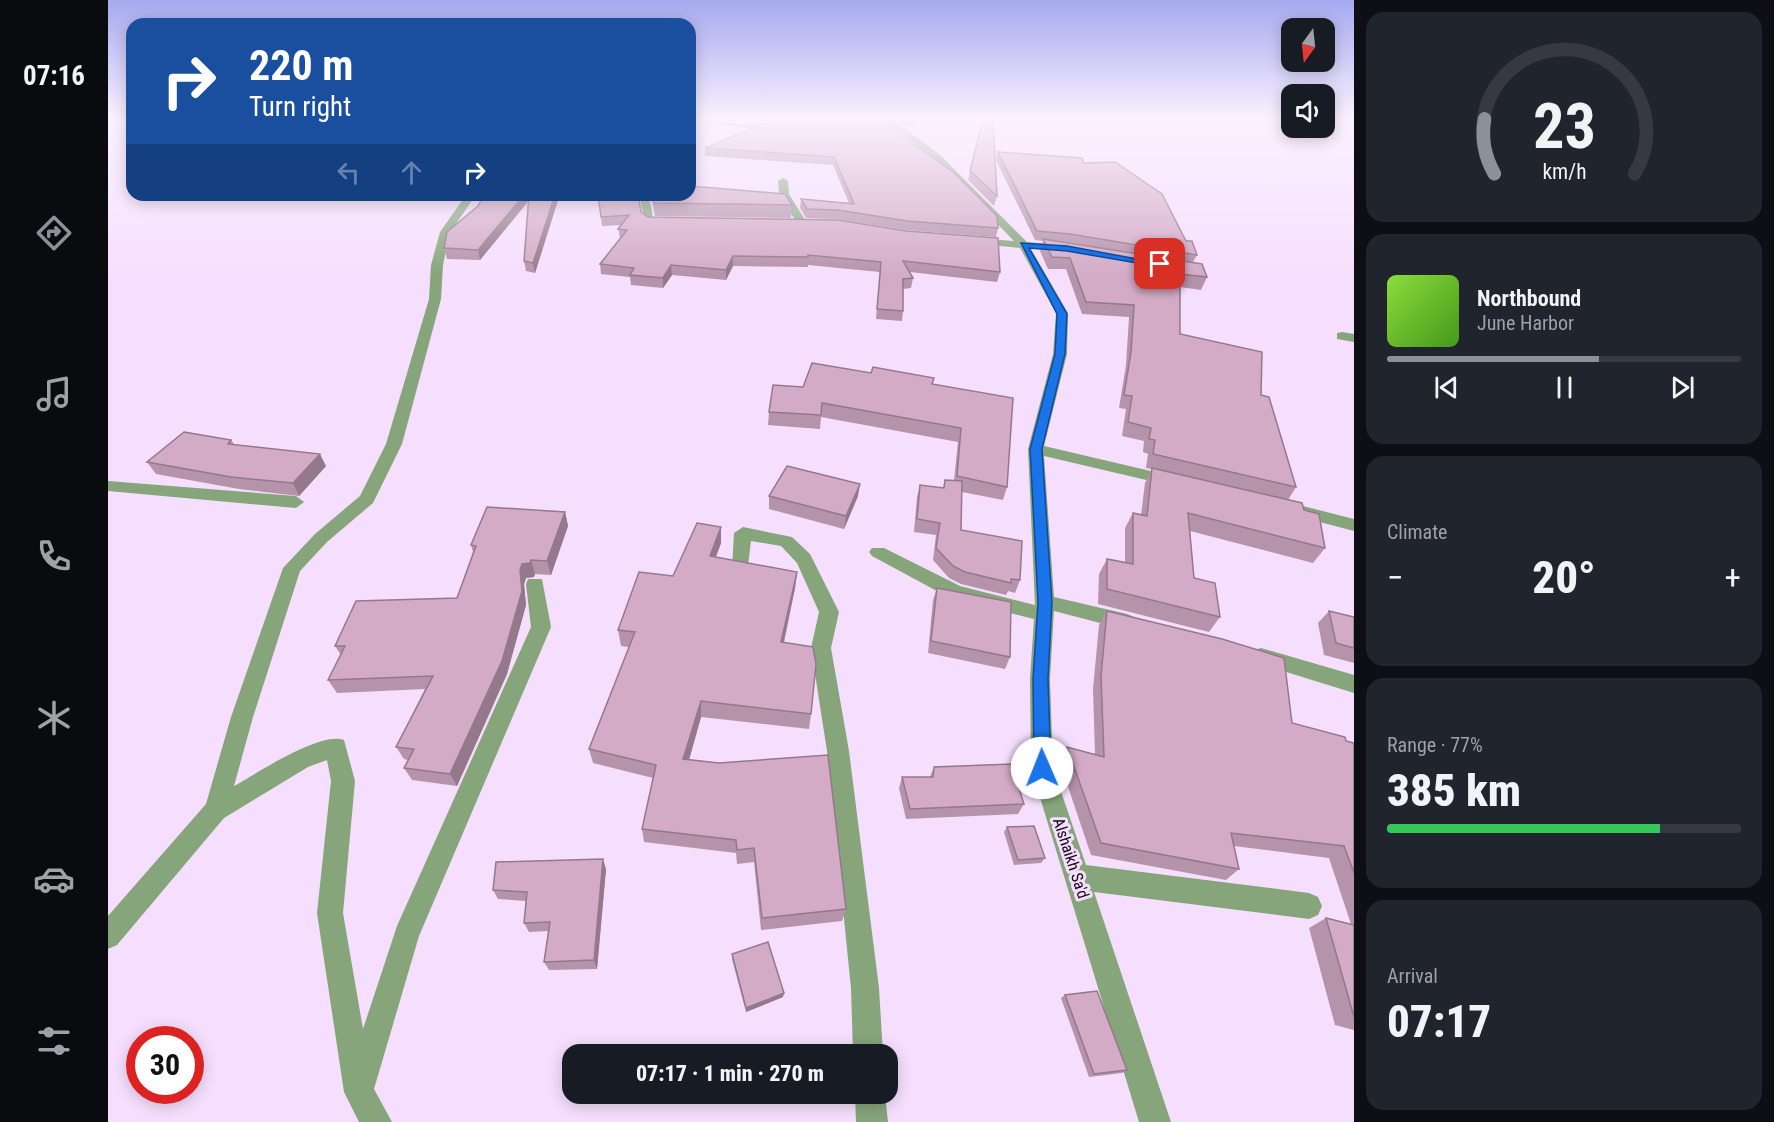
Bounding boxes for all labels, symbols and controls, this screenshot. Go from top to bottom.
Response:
north arrow [1281,18,1335,72]
map controls [1281,18,1335,138]
text: 220 m [249,41,354,90]
icon: right [150,42,228,120]
text: 07:16 [23,60,85,92]
button: sound [1281,84,1335,138]
text: 23 [1532,90,1596,163]
text: Turn right [249,91,351,123]
icon: left [332,156,365,189]
icon: ahead [395,156,428,189]
icon: right [458,156,491,189]
text: km/h [1542,159,1586,184]
icon: directions [33,212,75,254]
pin [1134,238,1185,289]
icon: arrive [1143,247,1176,280]
text: Northbound [1477,286,1581,311]
text: June Harbor [1477,311,1574,335]
icon: previous [1430,371,1463,404]
icon: pause [1548,371,1581,404]
icon: next [1666,371,1699,404]
icon: music [33,373,75,415]
text: Climate [1387,520,1447,544]
icon: phone [33,535,75,577]
text: 20° [1532,551,1596,604]
text: − [1387,558,1404,597]
text: + [1725,558,1741,597]
icon: climate [33,697,75,739]
text: Range · 77% [1387,733,1483,757]
position arrow [1010,736,1074,800]
text: 385 km [1387,764,1521,817]
street label: Alshaikh Sa'd [1049,815,1093,901]
icon: car [33,858,75,900]
text: Arrival [1387,964,1438,988]
text: 07:17 [1387,995,1491,1048]
icon: filters [33,1020,75,1062]
speed limit sign: 30 [126,1026,204,1104]
text: 07:17 · 1 min · 270 m [636,1061,824,1086]

